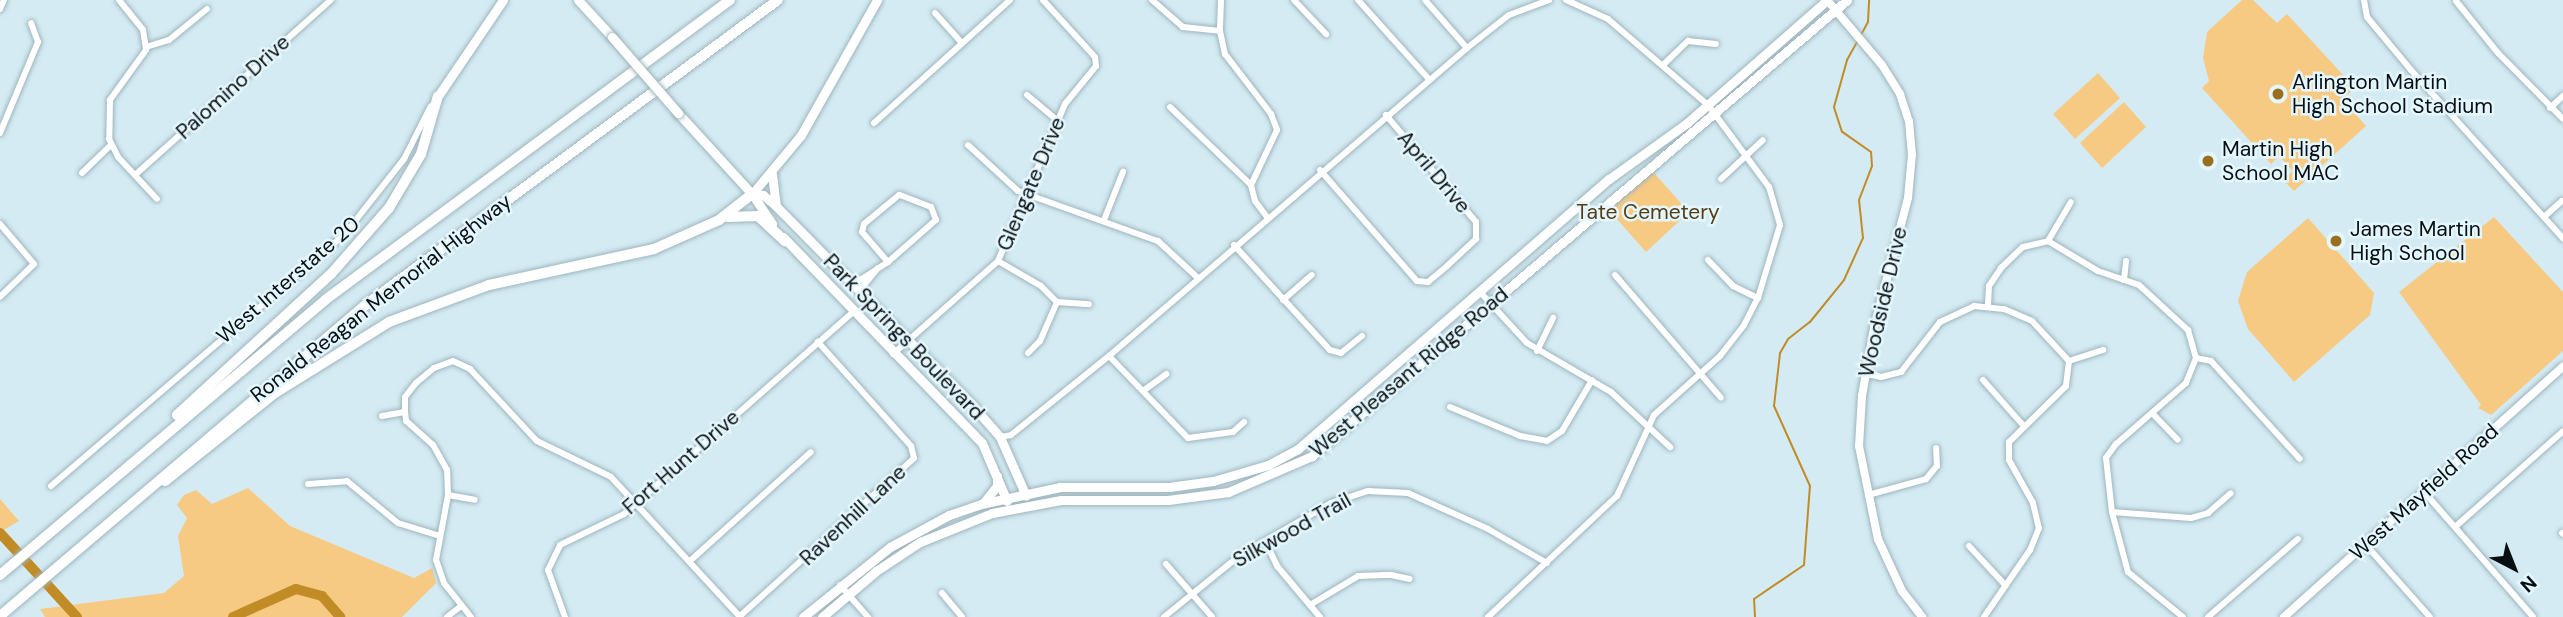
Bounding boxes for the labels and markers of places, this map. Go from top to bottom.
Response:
place label: Arlington Martin High School Stadium [2292,69,2493,119]
marker: Arlington Martin High School Stadium [2270,86,2286,102]
place label: Martin High School MAC [2222,136,2339,186]
marker: Martin High School MAC [2200,153,2216,169]
place label: James Martin High School [2350,216,2481,266]
marker: James Martin High School [2328,233,2344,249]

